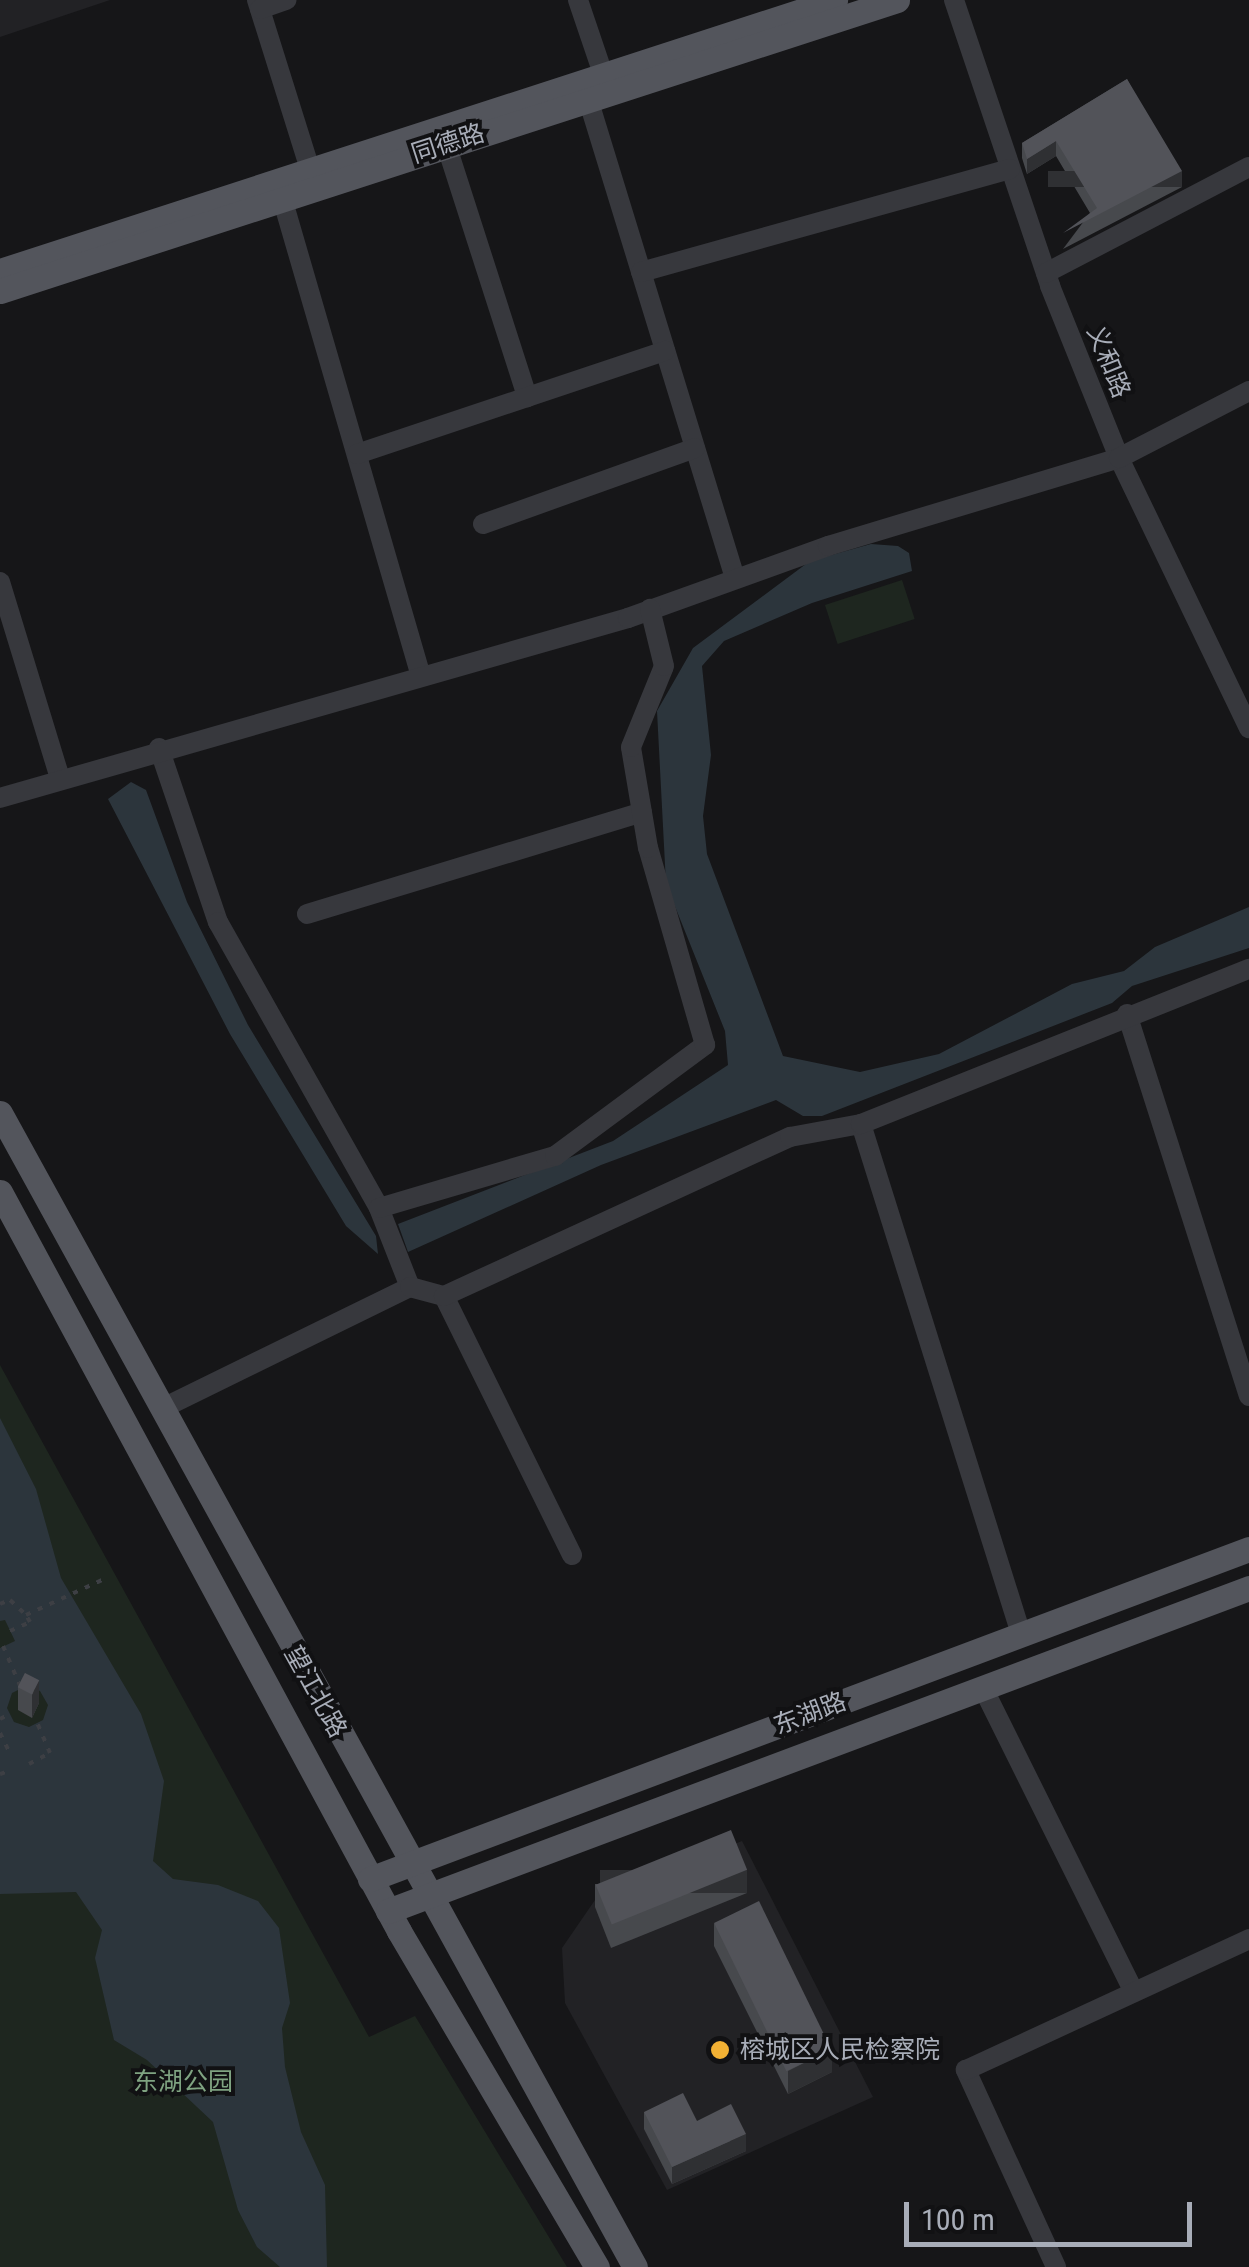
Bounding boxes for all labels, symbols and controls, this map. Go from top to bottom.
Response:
street label: 同德路 [408,118,488,170]
street label: 义和路 [1080,322,1136,402]
street label: 望江北路 [278,1641,352,1743]
street label: 东湖路 [770,1687,850,1741]
place label: 榕城区人民检察院 [740,2035,940,2065]
marker: 榕城区人民检察院 [709,2039,731,2061]
park label: 东湖公园 [133,2067,233,2097]
scale bar [909,2182,1196,2244]
text: 100 m [921,2202,995,2237]

